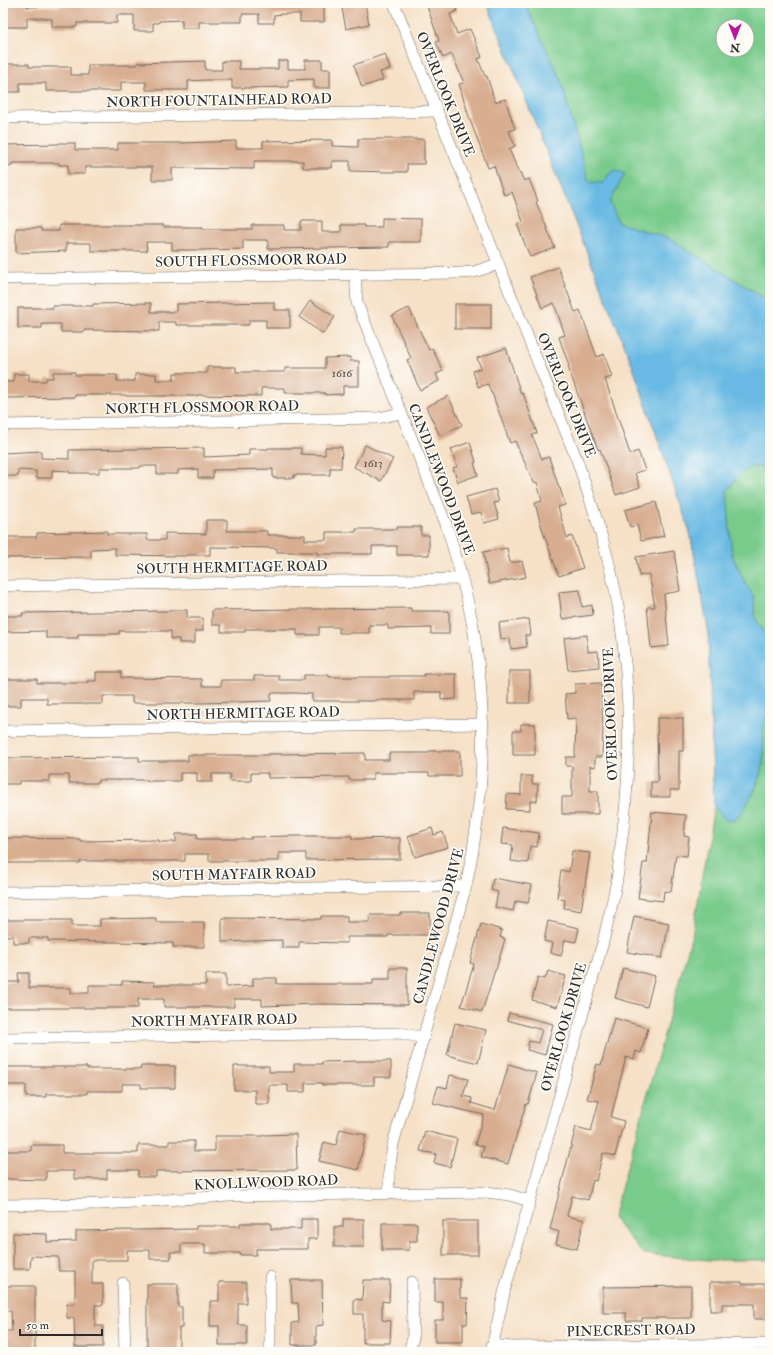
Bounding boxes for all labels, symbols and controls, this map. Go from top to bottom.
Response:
north arrow [715,18,755,58]
street label: OVERLOOK DRIVE [413,29,478,159]
text: N [729,41,741,54]
street label: NORTH FOUNTAINHEAD ROAD [106,90,332,111]
street label: SOUTH FLOSSMOOR ROAD [155,250,347,271]
street label: OVERLOOK DRIVE [534,330,599,460]
house number: 1616 [332,366,353,381]
street label: NORTH FLOSSMOOR ROAD [105,397,299,418]
street label: CANDLEWOOD DRIVE [405,401,478,557]
house number: 1613 [363,456,383,471]
street label: SOUTH HERMITAGE ROAD [136,557,328,578]
street label: OVERLOOK DRIVE [600,647,621,781]
street label: NORTH HERMITAGE ROAD [146,703,340,724]
street label: CANDLEWOOD DRIVE [409,846,468,1006]
street label: SOUTH MAYFAIR ROAD [152,865,316,884]
street label: OVERLOOK DRIVE [537,961,590,1094]
street label: NORTH MAYFAIR ROAD [130,1011,298,1030]
street label: KNOLLWOOD ROAD [193,1171,339,1194]
scale bar [20,1311,102,1337]
text: 50 m [26,1318,50,1333]
street label: PINECREST ROAD [566,1321,696,1340]

